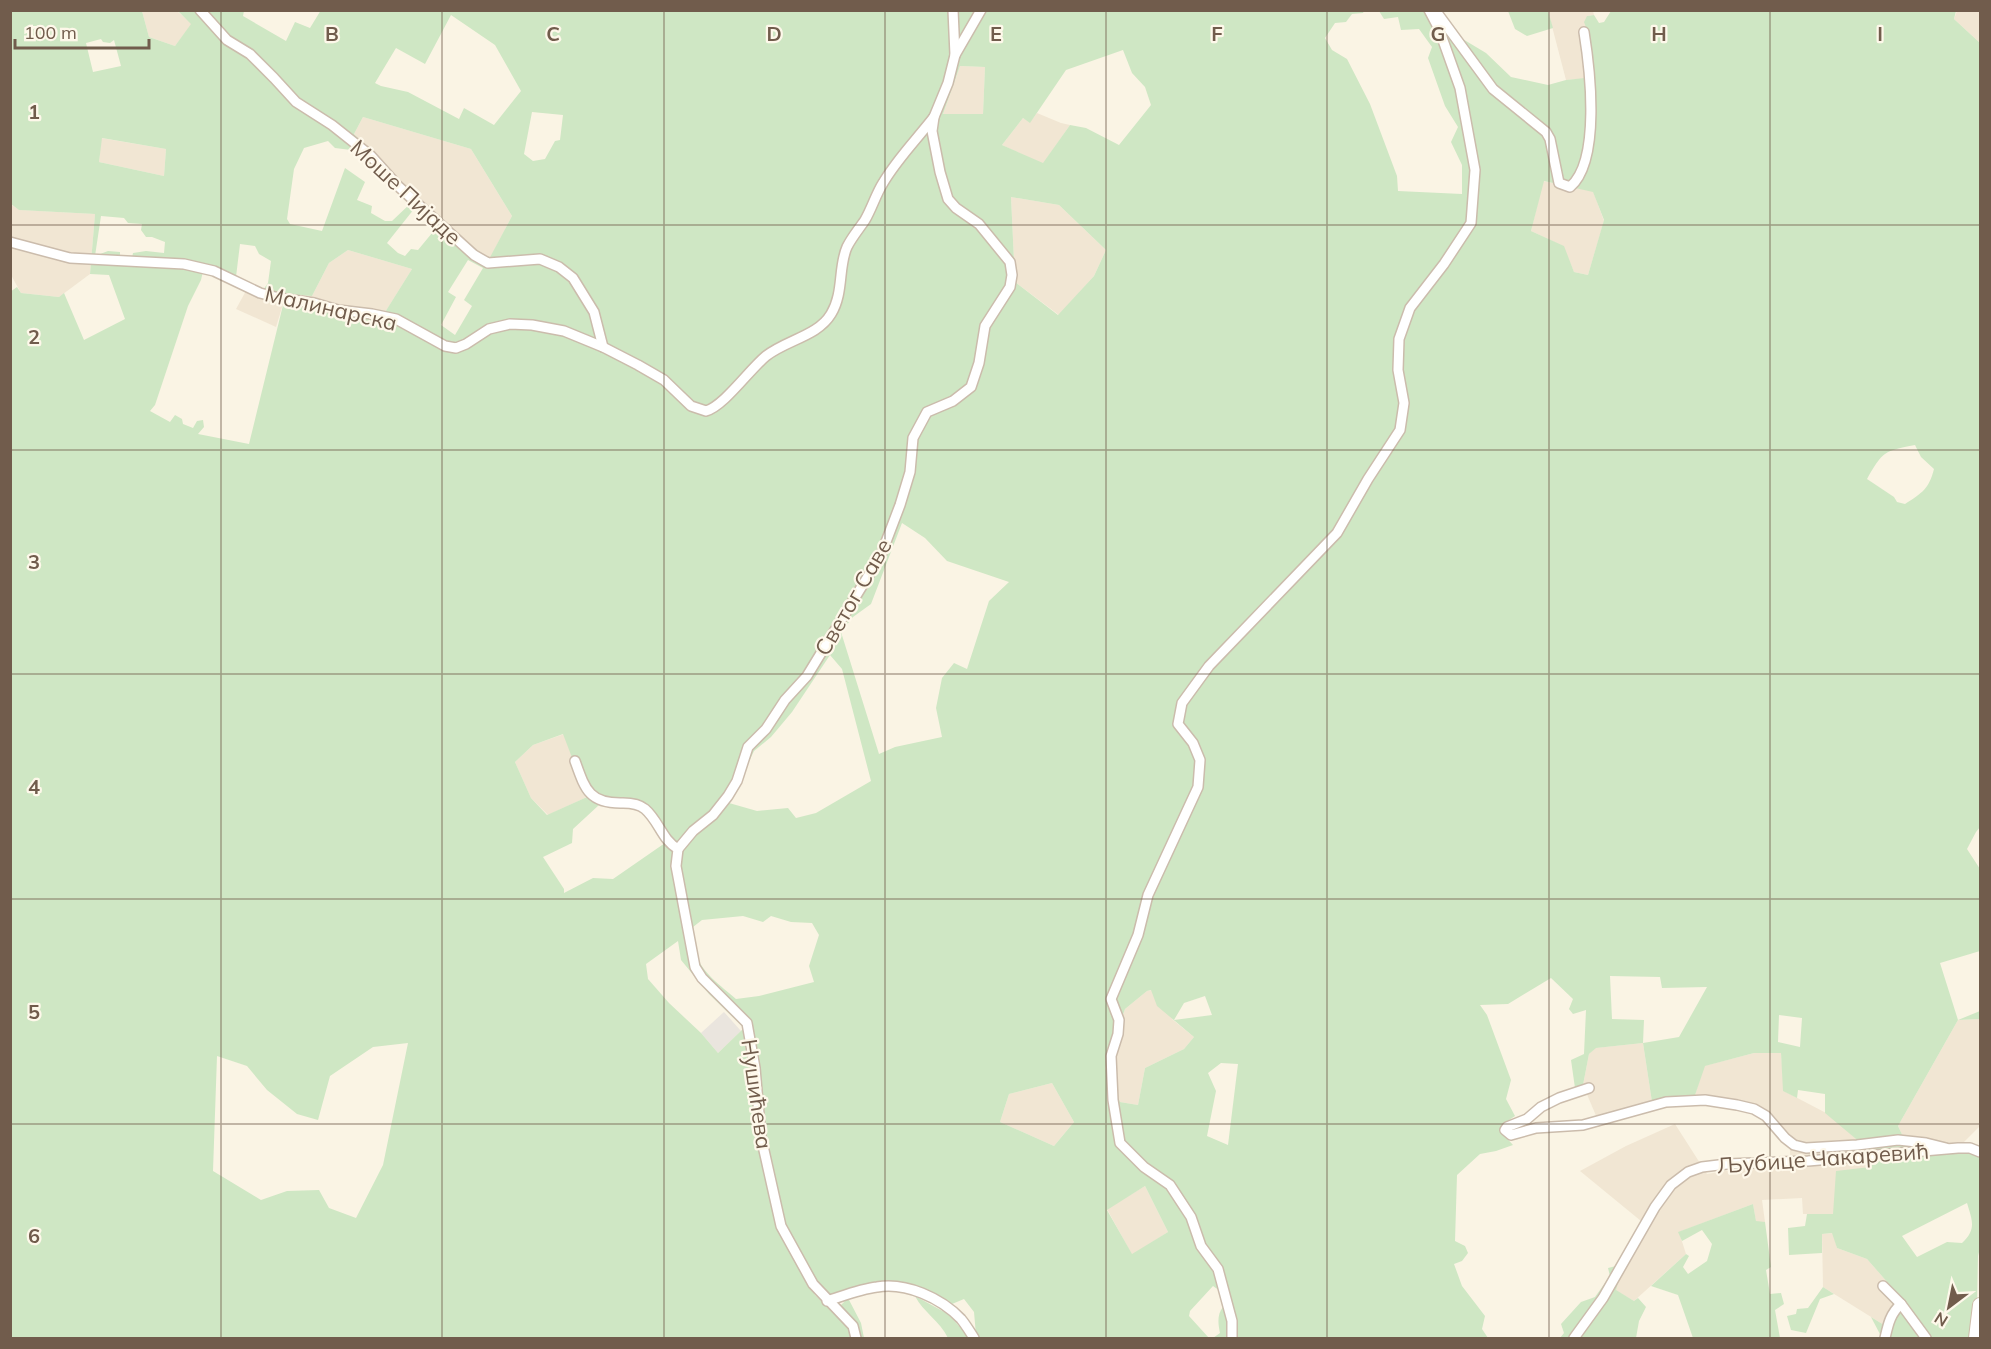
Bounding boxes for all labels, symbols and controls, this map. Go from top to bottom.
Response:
scale bar [15,12,148,50]
text: 100 m [24,21,77,44]
text: B [325,21,339,46]
text: C [546,21,560,46]
text: D [766,21,782,46]
text: E [990,21,1002,46]
text: F [1211,21,1223,46]
text: G [1431,21,1445,46]
text: H [1651,21,1667,46]
text: I [1877,21,1883,46]
text: 1 [28,99,40,124]
street label: Моше Пијаде [345,133,467,251]
street label: Малинарска [262,279,400,337]
text: 2 [28,324,40,349]
street label: Светог Саве [808,533,898,661]
text: 3 [28,549,40,574]
text: 4 [28,774,40,799]
text: 5 [28,999,40,1024]
street label: Нушићева [735,1037,779,1151]
street label: Љубице Чакаревић [1716,1137,1930,1179]
text: 6 [28,1223,40,1248]
north arrow [1919,1277,1979,1337]
text: N [1931,1308,1951,1331]

